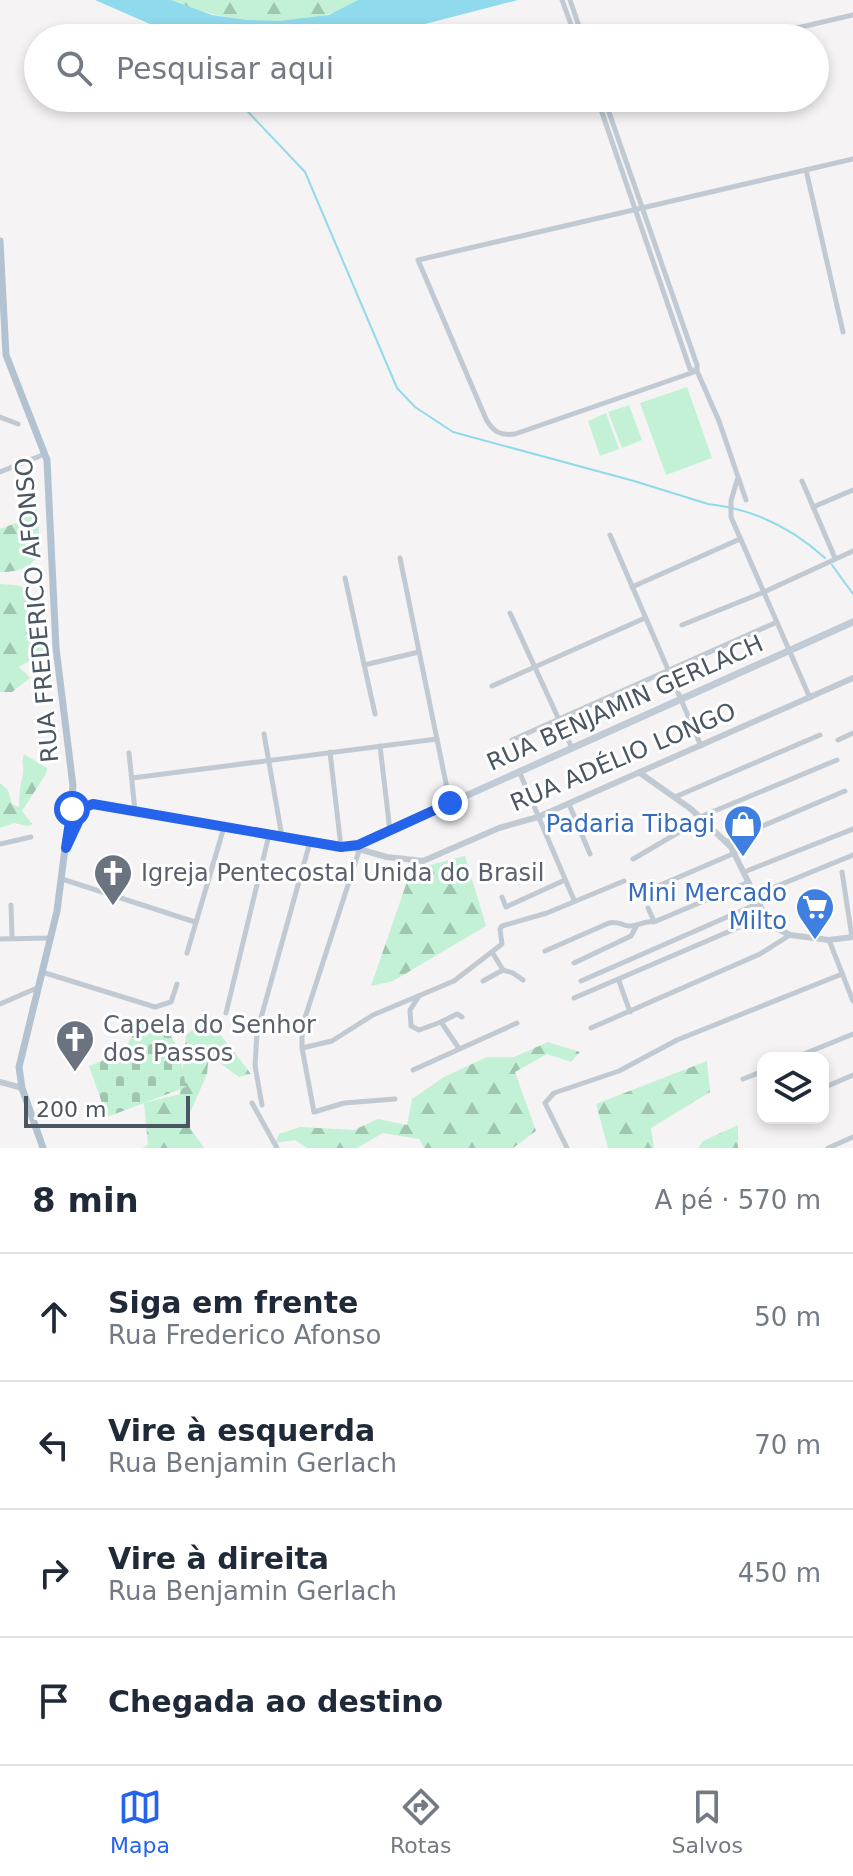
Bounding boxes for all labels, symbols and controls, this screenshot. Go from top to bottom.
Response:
search box [24,24,829,112]
icon: search [52,46,96,90]
text: Pesquisar aqui [116,51,334,86]
street label: RUA FREDERICO AFONSO [10,456,64,764]
street label: RUA BENJAMIN GERLACH [483,629,767,777]
street label: RUA ADÉLIO LONGO [506,696,740,817]
route end [432,785,468,821]
route start [54,791,90,827]
shop icon: Padaria Tibagi [722,803,764,858]
place label: Padaria Tibagi [546,810,715,838]
church icon: Igreja Pentecostal Unida do Brasil [92,852,134,907]
place label: Igreja Pentecostal Unida do Brasil [141,859,544,887]
place label: Mini Mercado Milto [627,879,787,935]
supermarket icon: Mini Mercado Milto [794,886,836,941]
place label: Capela do Senhor dos Passos [103,1011,316,1067]
church icon: Capela do Senhor dos Passos [54,1018,96,1073]
map controls [757,1052,829,1124]
button: layers [757,1052,829,1124]
scale bar [24,1092,190,1128]
text: 200 m [36,1097,106,1122]
text: 8 min [32,1180,139,1220]
text: A pé · 570 m [654,1185,821,1215]
text: Siga em frente [108,1285,358,1320]
icon: ahead [32,1295,76,1339]
text: 50 m [754,1302,821,1332]
text: Rua Frederico Afonso [108,1320,381,1350]
text: Vire à esquerda [108,1413,375,1448]
icon: left [32,1423,76,1467]
text: 70 m [754,1430,821,1460]
text: Rua Benjamin Gerlach [108,1448,397,1478]
text: Vire à direita [108,1541,329,1576]
icon: right [32,1551,76,1595]
text: 450 m [738,1558,821,1588]
text: Rua Benjamin Gerlach [108,1576,397,1606]
icon: arrive [32,1679,76,1723]
text: Chegada ao destino [108,1684,443,1719]
tab: Mapa [110,1785,170,1858]
tab: Rotas [390,1785,451,1858]
tab: Salvos [671,1785,743,1858]

